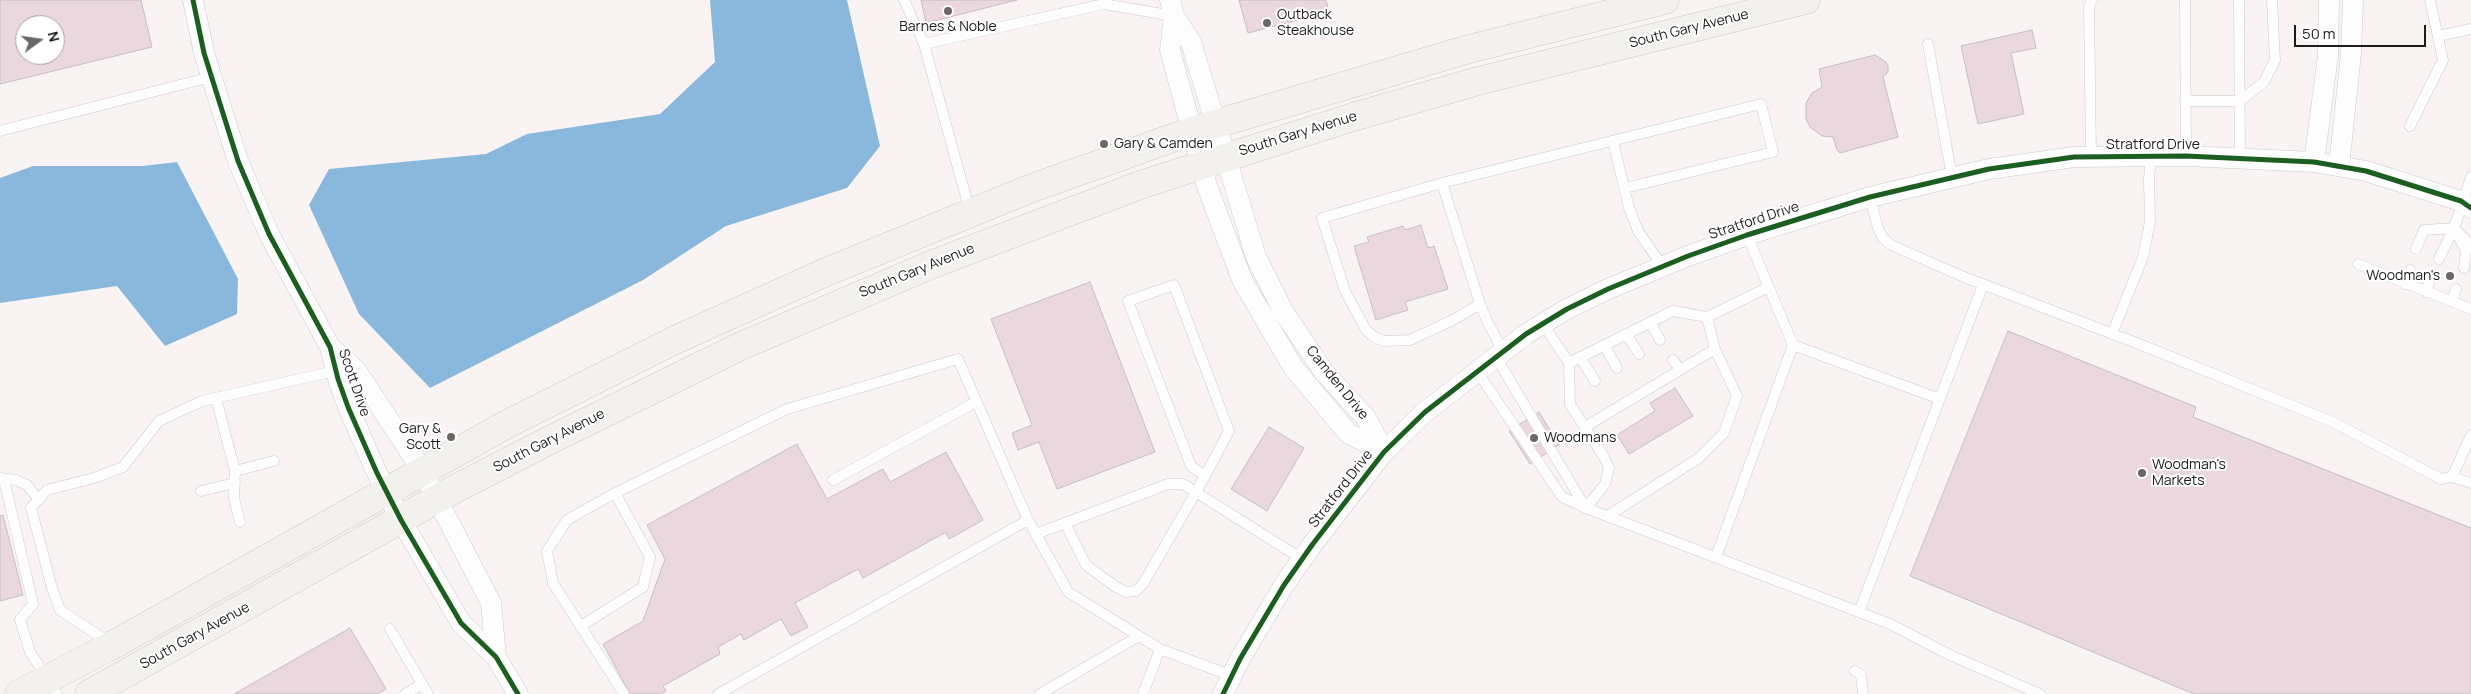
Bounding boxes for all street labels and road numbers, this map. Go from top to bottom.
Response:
street label: South Gary Avenue [1627,6,1751,52]
street label: South Gary Avenue [1237,108,1359,160]
street label: Stratford Drive [2106,137,2200,153]
street label: Stratford Drive [1707,198,1801,244]
street label: South Gary Avenue [857,240,977,302]
street label: Camden Drive [1302,343,1372,423]
street label: Scott Drive [335,347,373,419]
street label: South Gary Avenue [491,406,607,476]
street label: Stratford Drive [1305,447,1377,531]
street label: South Gary Avenue [137,599,253,673]

